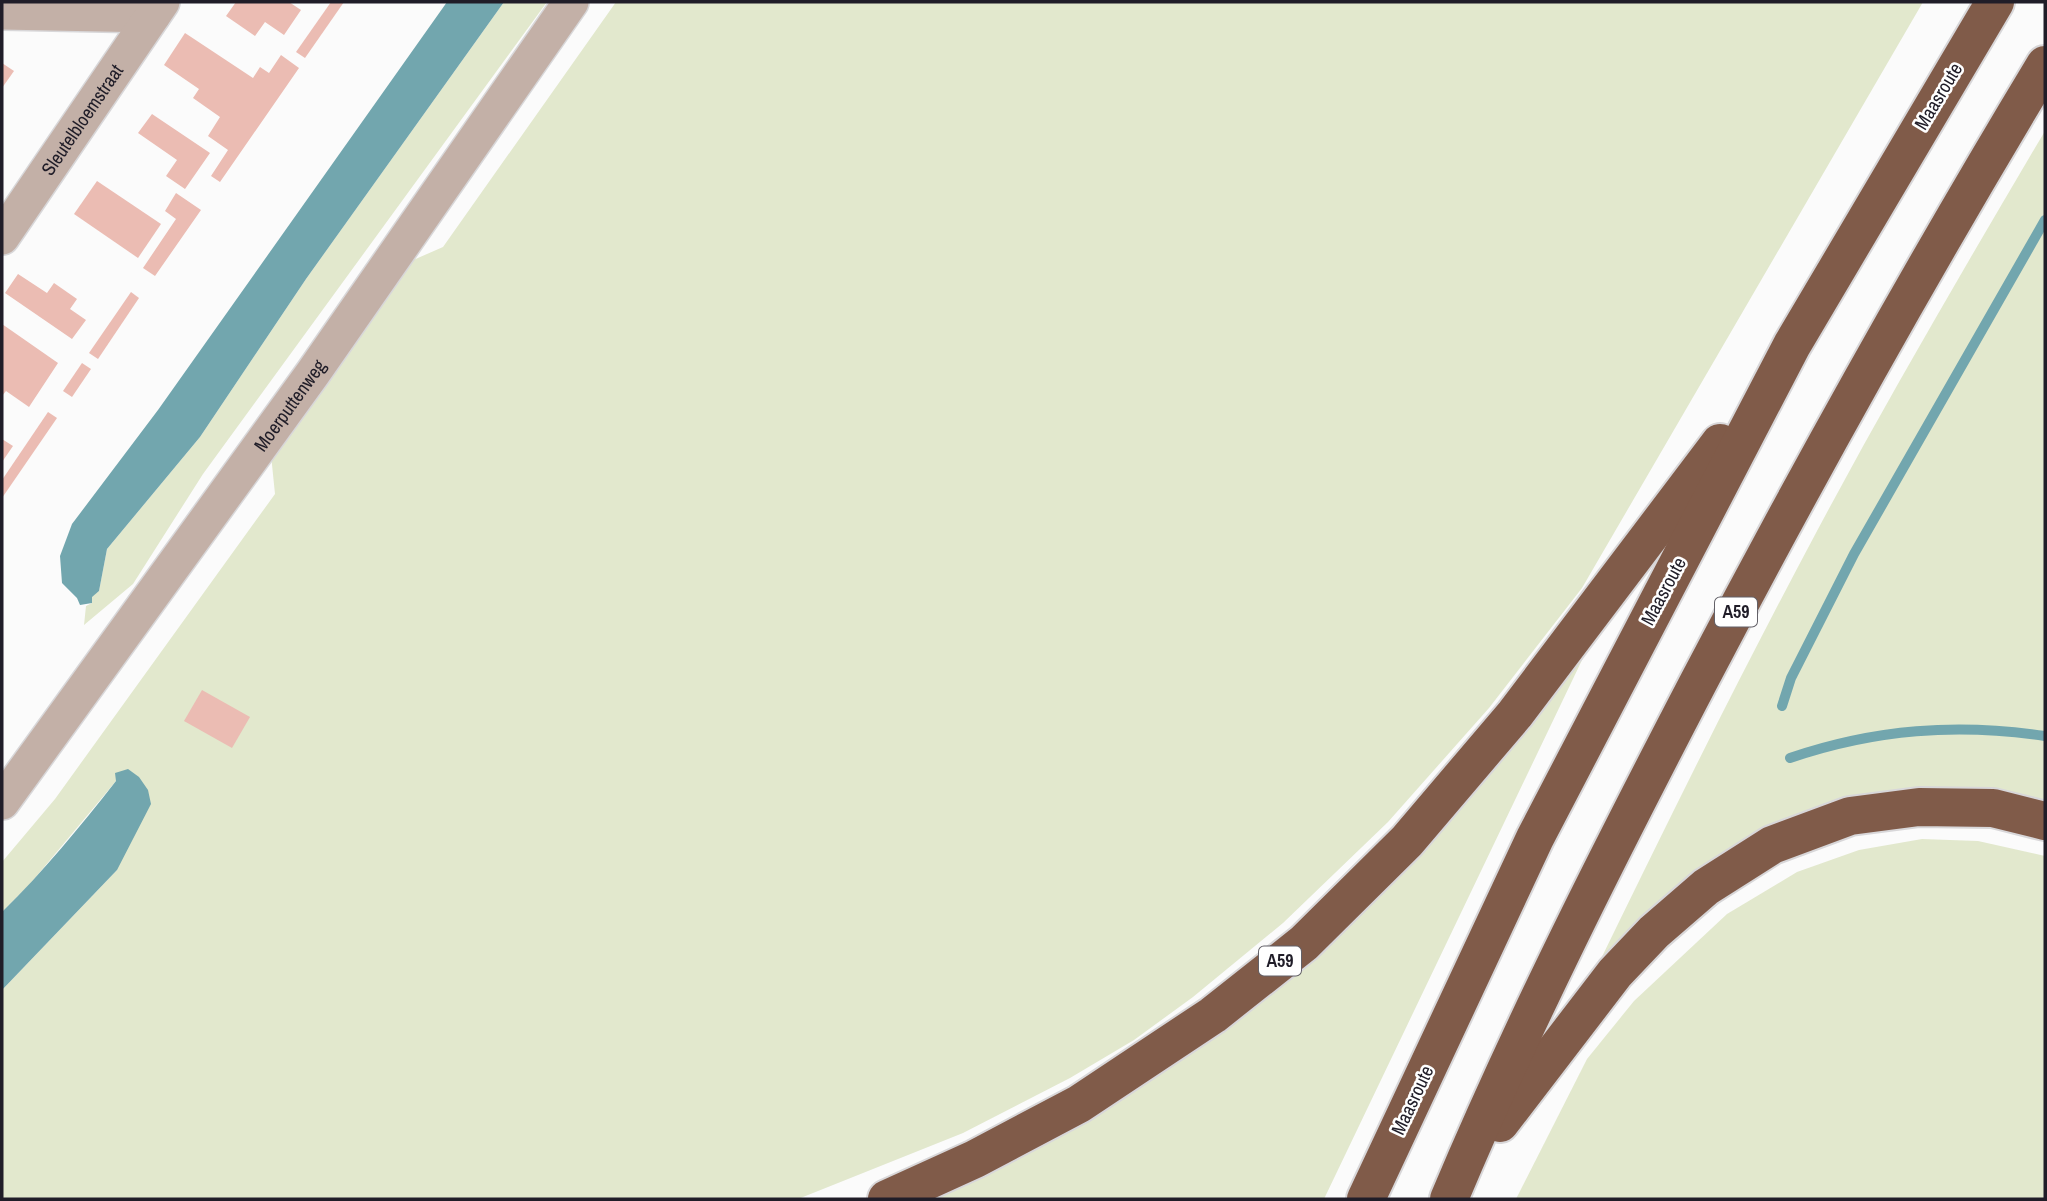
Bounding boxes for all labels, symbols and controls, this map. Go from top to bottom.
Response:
street label: Sleutelbloemstraat [35,58,129,180]
street label: Maasroute [1908,58,1968,134]
street label: Moerputtenweg [248,354,332,456]
street label: Maasroute [1634,552,1692,630]
road number: A59 [1715,598,1757,626]
road number: A59 [1259,946,1301,976]
street label: Maasroute [1385,1061,1439,1139]

